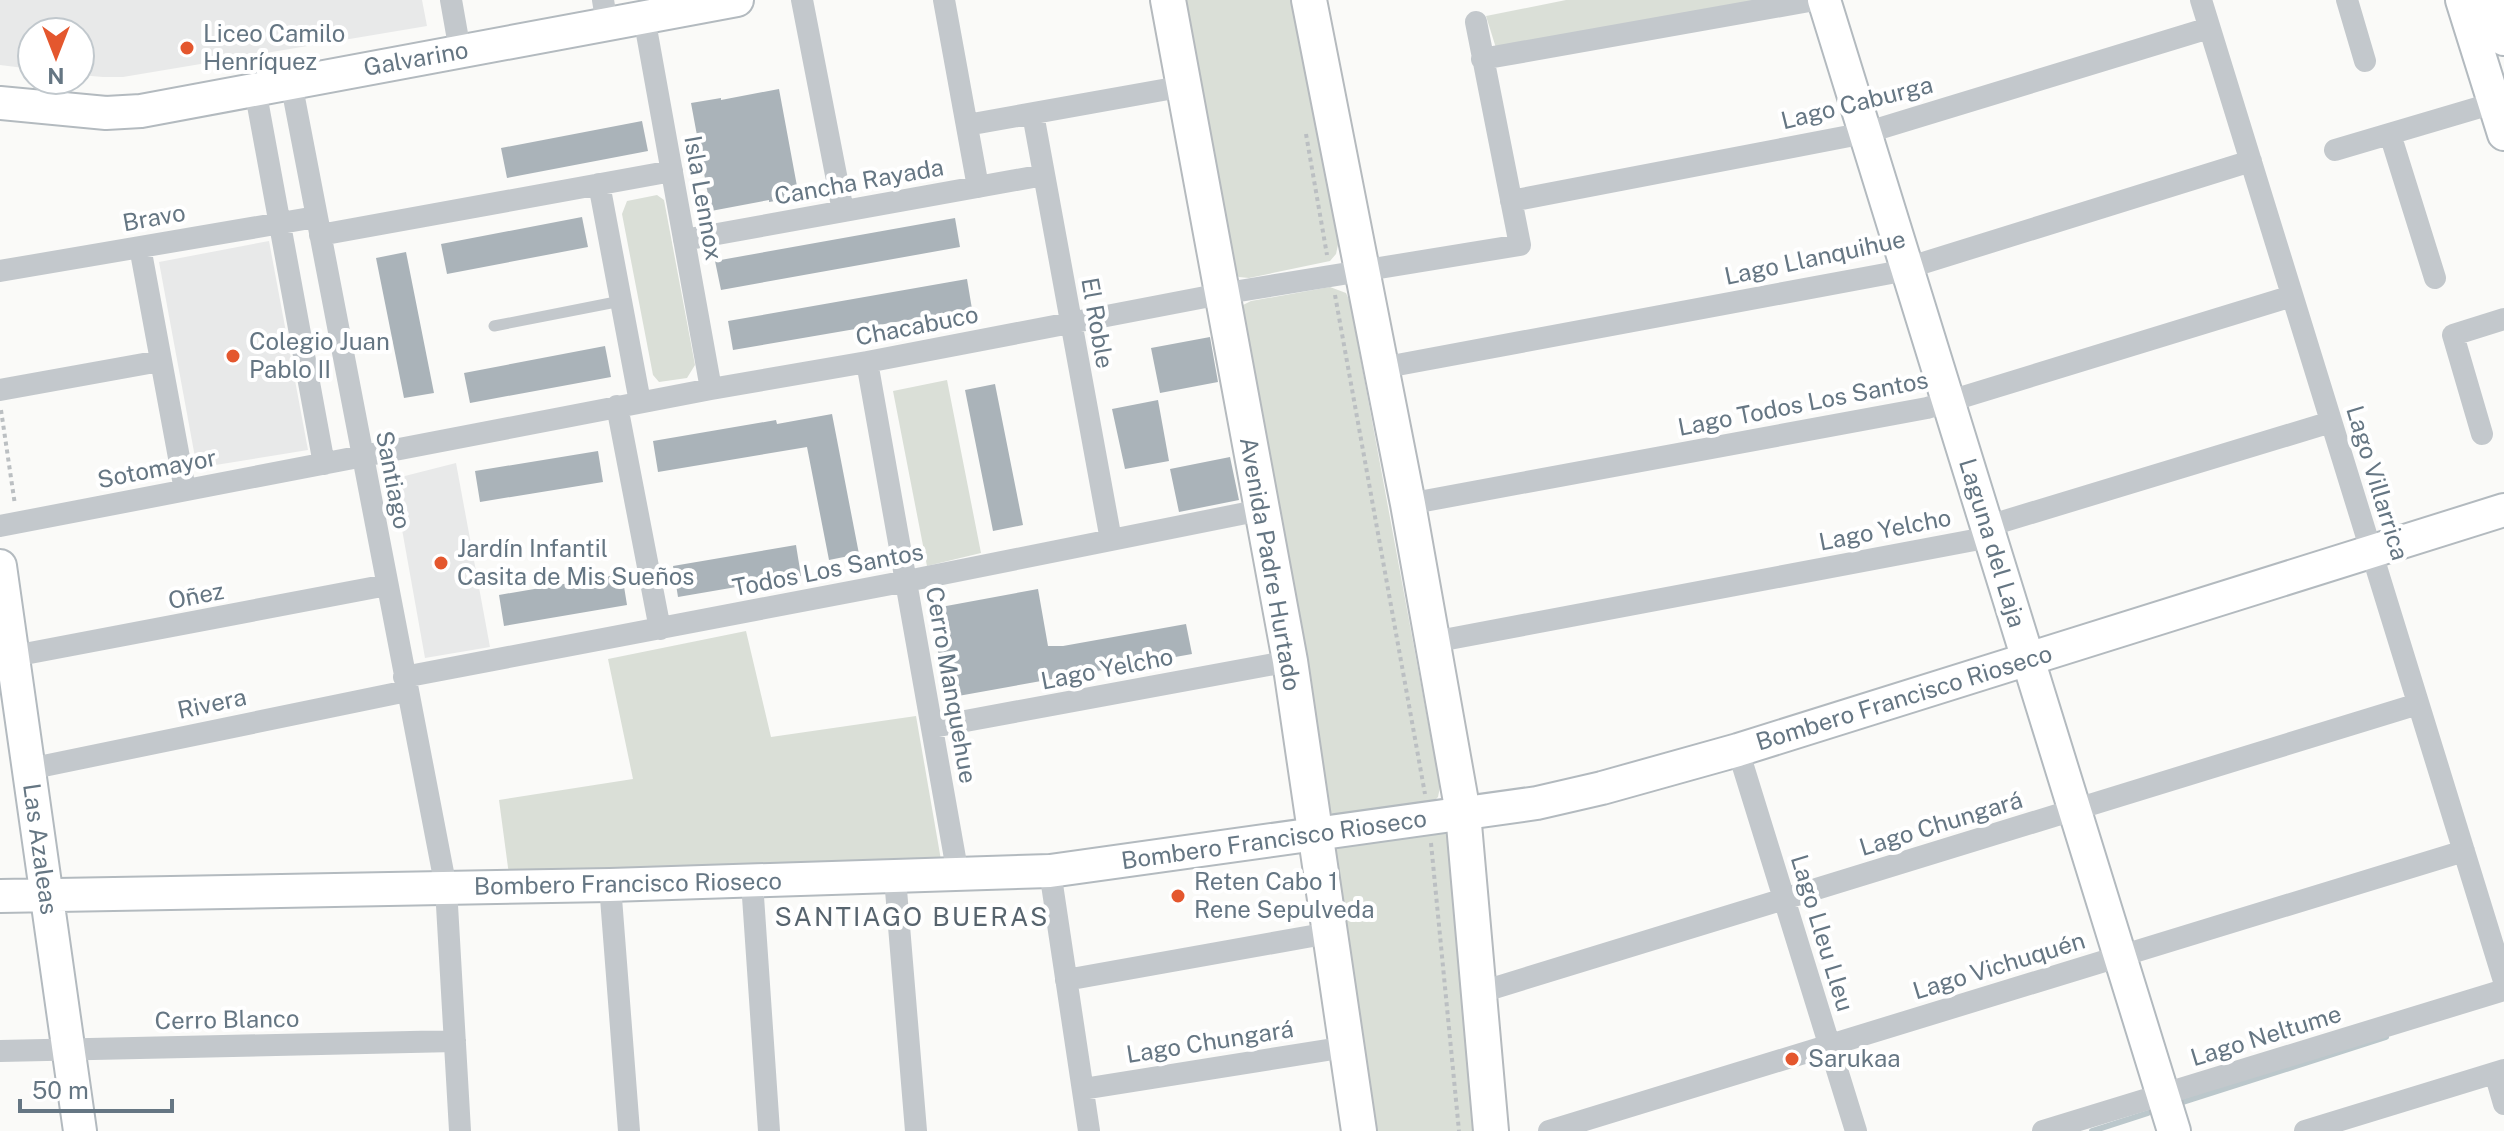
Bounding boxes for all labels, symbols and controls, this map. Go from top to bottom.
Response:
north arrow [16,16,96,96]
place label: Liceo Camilo Henríquez [203,19,345,75]
street label: Galvarino [361,35,470,81]
marker: Liceo Camilo Henríquez [178,39,196,57]
text: N [47,63,65,89]
street label: Lago Caburga [1778,70,1936,134]
street label: Isla Lennox [679,133,729,262]
street label: Cancha Rayada [772,152,946,210]
street label: Bravo [120,198,187,236]
street label: Lago Llanquihue [1722,224,1908,290]
street label: El Roble [1076,275,1120,370]
street label: Chacabuco [853,299,981,351]
place label: Colegio Juan Pablo II [249,327,390,383]
marker: Colegio Juan Pablo II [224,347,242,365]
street label: Lago Todos Los Santos [1675,365,1930,441]
street label: Lago Villarrica [2341,402,2415,564]
street label: Santiago [371,428,417,531]
street label: Avenida Padre Hurtado [1235,435,1307,693]
street label: Sotomayor [95,443,219,493]
street label: Laguna del Laja [1954,455,2032,631]
street label: Lago Yelcho [1816,502,1953,556]
place label: Jardín Infantil Casita de Mis Sueños [457,534,694,590]
street label: Todos Los Santos [730,537,926,601]
marker: Jardín Infantil Casita de Mis Sueños [432,554,450,572]
street label: Oñez [166,576,226,614]
street label: Cerro Manquehue [921,584,983,785]
street label: Bombero Francisco Rioseco [1752,639,2055,755]
street label: Lago Yelcho [1038,641,1175,695]
street label: Rivera [175,682,249,724]
street label: Las Azaleas [18,782,64,916]
street label: Lago Chungará [1856,785,2026,861]
street label: Bombero Francisco Rioseco [1119,804,1428,874]
street label: Lago Lleu Lleu [1786,851,1860,1014]
street label: Bombero Francisco Rioseco [474,866,782,900]
place label: Reten Cabo 1 Rene Sepulveda [1194,867,1374,923]
marker: Reten Cabo 1 Rene Sepulveda [1169,887,1187,905]
district label: SANTIAGO BUERAS [775,901,1049,932]
street label: Lago Vichuquén [1909,926,2088,1005]
street label: Lago Neltume [2187,999,2344,1071]
street label: Cerro Blanco [154,1004,300,1034]
street label: Lago Chungará [1124,1014,1295,1068]
place label: Sarukaa [1808,1044,1900,1072]
marker: Sarukaa [1783,1050,1801,1068]
scale bar [20,1063,172,1113]
text: 50 m [32,1076,89,1104]

